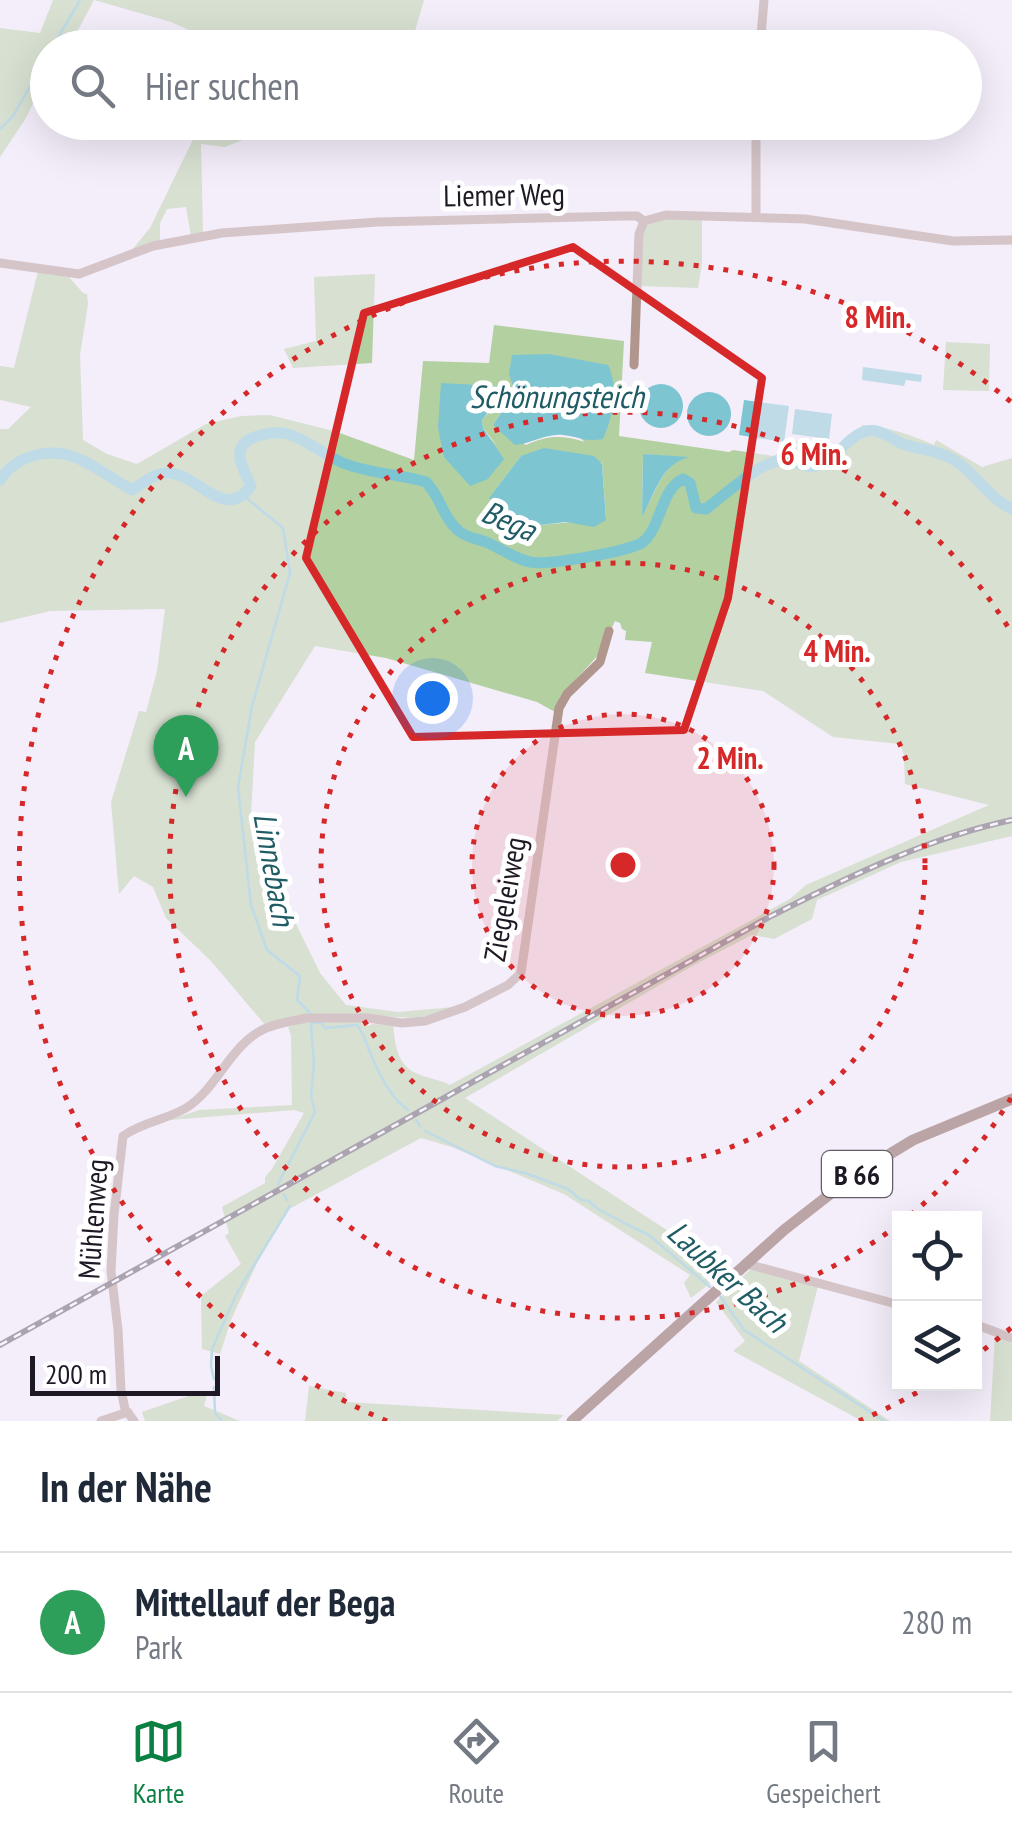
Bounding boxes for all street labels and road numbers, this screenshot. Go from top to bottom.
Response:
street label: Liemer Weg [443,173,565,215]
street label: Ziegeleiweg [474,834,534,964]
road number: B 66 [822,1151,892,1197]
street label: Mühlenweg [68,1158,116,1280]

